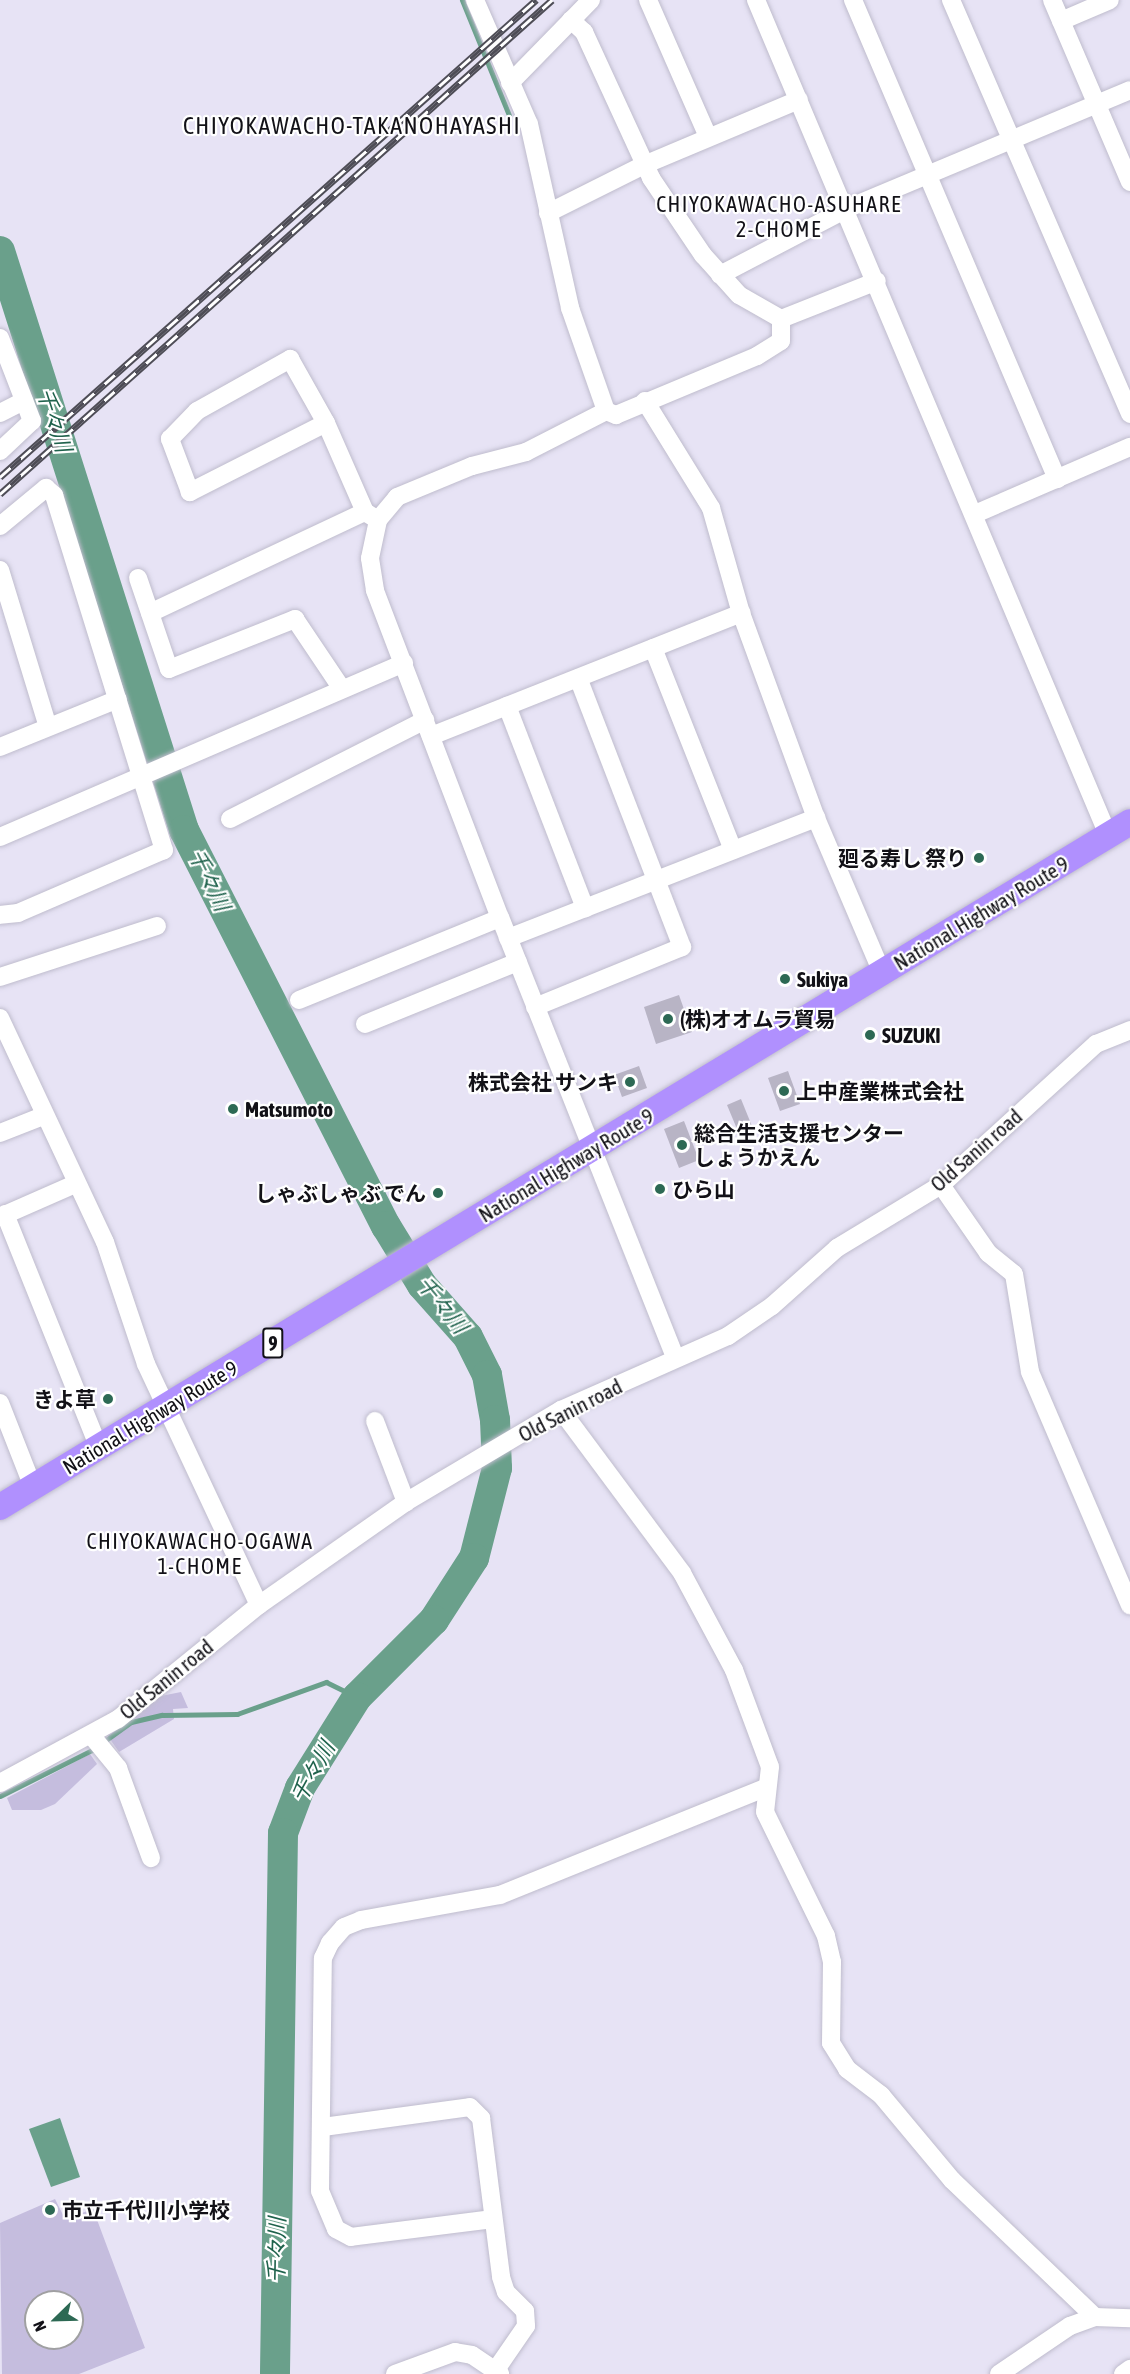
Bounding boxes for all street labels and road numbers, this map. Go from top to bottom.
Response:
street label: National Highway Route 9 [889,851,1073,975]
street label: National Highway Route 9 [474,1103,658,1227]
street label: Old Sanin road [925,1103,1027,1197]
road number: 9 [261,1326,285,1360]
street label: National Highway Route 9 [58,1355,242,1479]
street label: Old Sanin road [514,1373,626,1447]
street label: Old Sanin road [114,1634,218,1724]

